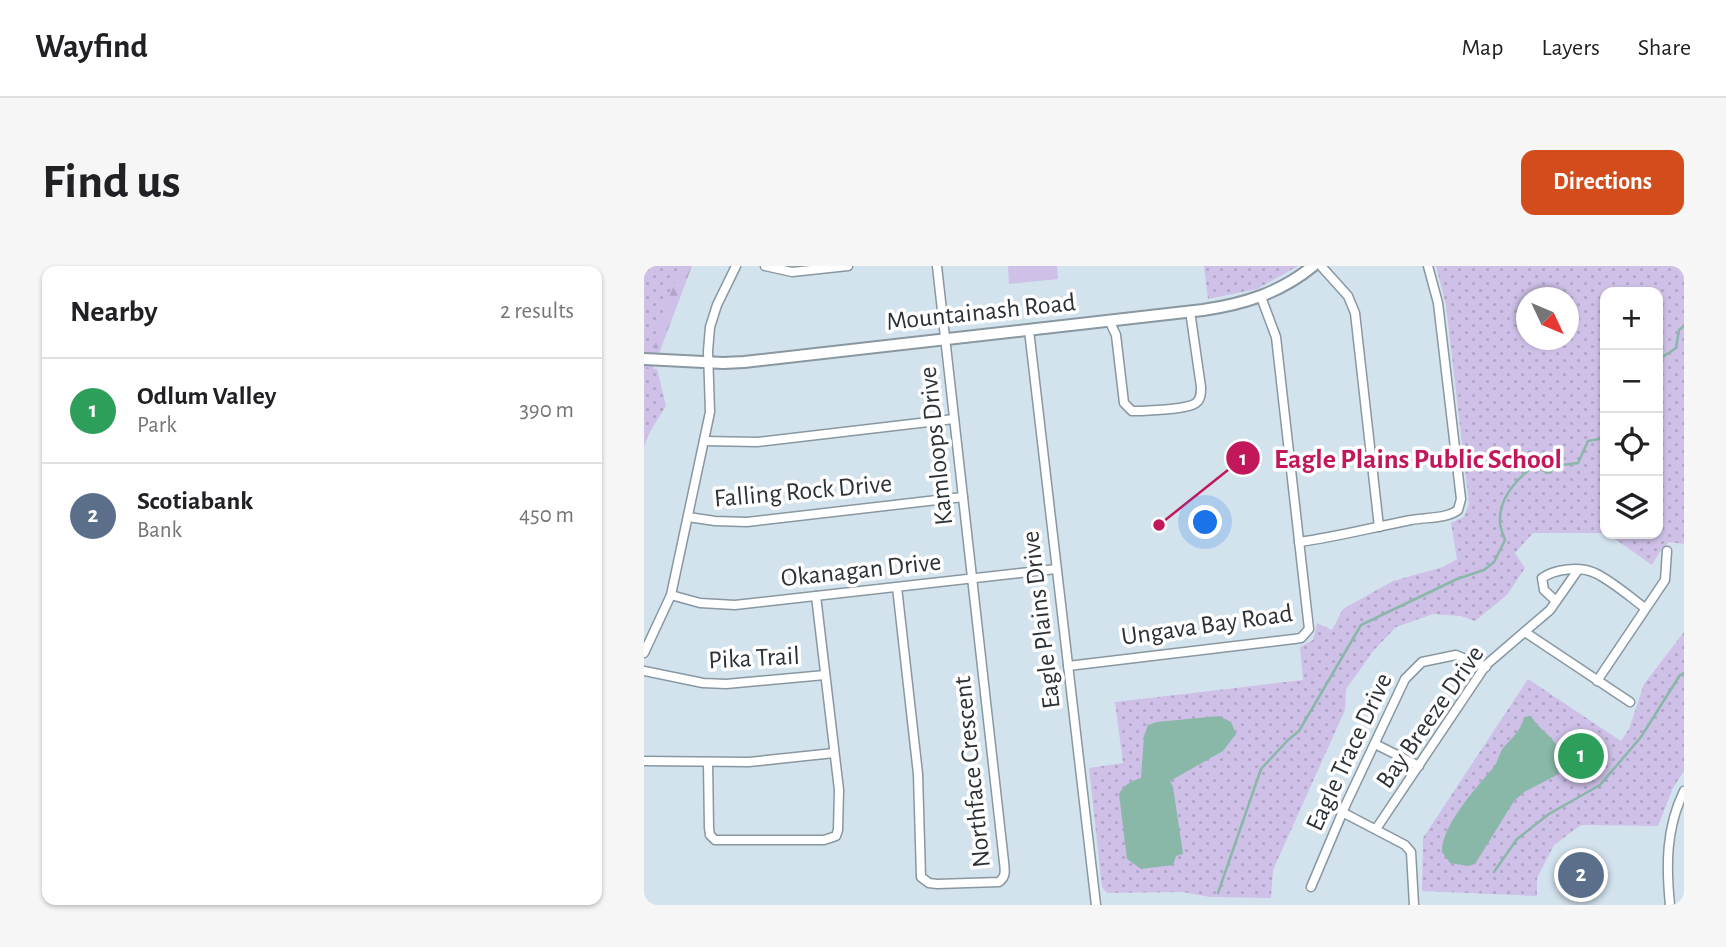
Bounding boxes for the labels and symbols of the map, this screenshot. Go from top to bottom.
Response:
north arrow [1516,287,1579,350]
street label: Mountainash Road [885,289,1077,335]
street label: Kamloops Drive [915,365,957,527]
callout: Eagle Plains Public School [1225,433,1576,482]
text: Eagle Plains Public School [1274,446,1562,474]
text: 1 [1239,448,1247,469]
street label: Falling Rock Drive [713,470,893,512]
your location [1188,505,1222,539]
street label: Eagle Plains Drive [1017,530,1065,710]
street label: Okanagan Drive [780,549,942,591]
street label: Ungava Bay Road [1120,600,1294,650]
street label: Bay Breeze Drive [1371,641,1489,793]
street label: Pika Trail [708,643,800,673]
street label: Eagle Trace Drive [1301,669,1397,835]
street label: Northface Crescent [949,675,995,869]
pin: 1 [1558,730,1604,782]
pin: 2 [1558,849,1604,901]

